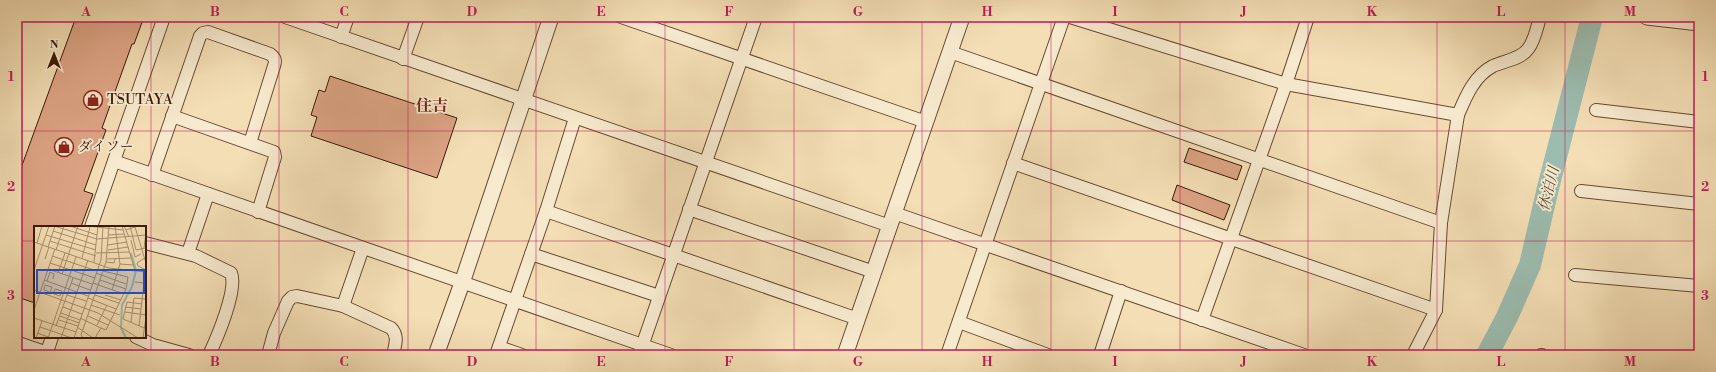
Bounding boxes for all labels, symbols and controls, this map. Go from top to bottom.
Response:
text: A [80,4,91,20]
text: B [210,4,220,20]
text: C [339,4,349,20]
text: D [467,4,477,20]
text: E [596,4,606,20]
text: F [724,4,734,20]
text: G [853,4,864,20]
text: H [982,4,993,20]
text: I [1112,4,1118,20]
text: J [1239,4,1247,20]
text: K [1367,4,1378,20]
text: L [1497,4,1506,20]
text: M [1624,4,1636,20]
north arrow [34,34,74,74]
text: N [50,38,59,52]
text: 1 [8,69,15,85]
text: 1 [1702,69,1709,85]
shop icon: TSUTAYA [82,89,104,111]
place label: TSUTAYA [107,91,173,109]
district label: 住吉 [416,96,448,116]
shop icon: ダイソー [53,136,75,158]
place label: ダイソー [78,138,134,156]
water label: 休泊川 [1534,163,1564,213]
text: 2 [7,179,15,195]
text: 2 [1701,179,1709,195]
inset map [34,226,146,338]
text: 3 [7,288,15,304]
text: 3 [1701,288,1709,304]
text: A [80,354,91,370]
text: B [210,354,220,370]
text: C [339,354,349,370]
text: D [467,354,477,370]
text: E [596,354,606,370]
text: F [724,354,734,370]
text: G [853,354,864,370]
text: H [982,354,993,370]
text: I [1112,354,1118,370]
text: J [1239,354,1247,370]
text: K [1367,354,1378,370]
text: L [1497,354,1506,370]
text: M [1624,354,1636,370]

